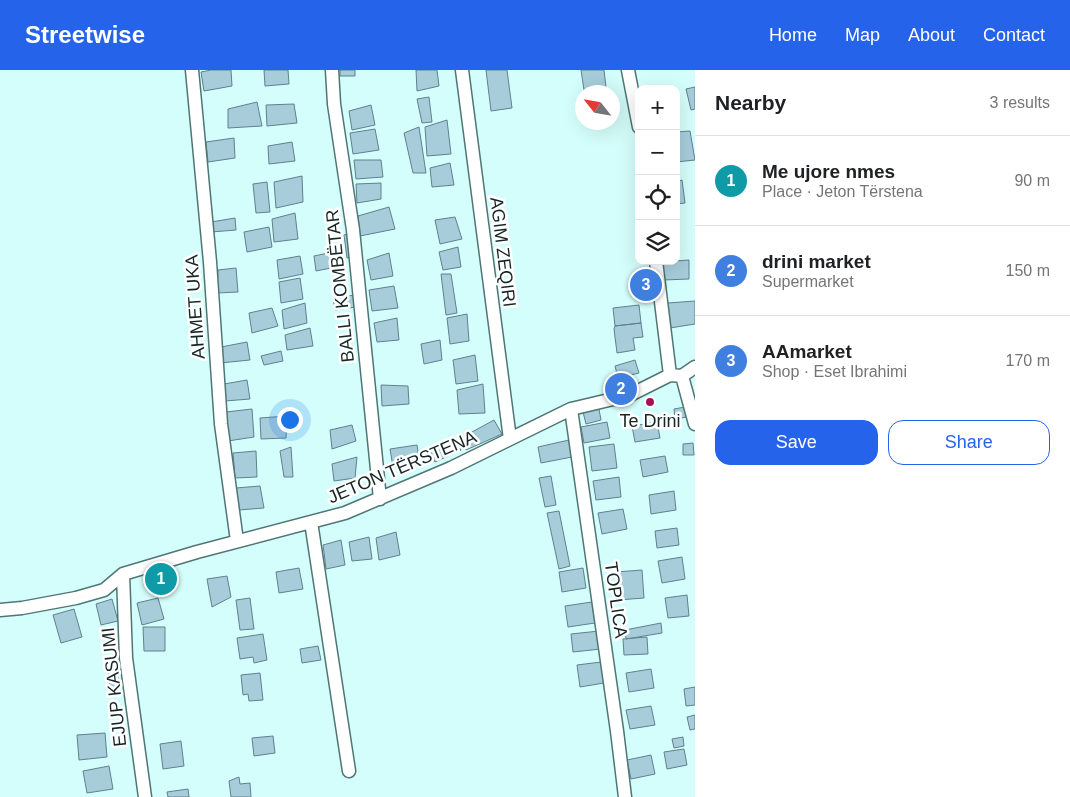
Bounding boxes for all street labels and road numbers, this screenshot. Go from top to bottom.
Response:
street label: AGIM ZEQIRI [486,196,520,308]
street label: BALLI KOMBËTAR [322,209,358,363]
street label: AHMET UKA [181,254,209,360]
street label: JETON TËRSTENA [325,427,479,507]
street label: TOPLICA [601,561,631,639]
street label: EJUP KASUMI [98,626,130,748]

